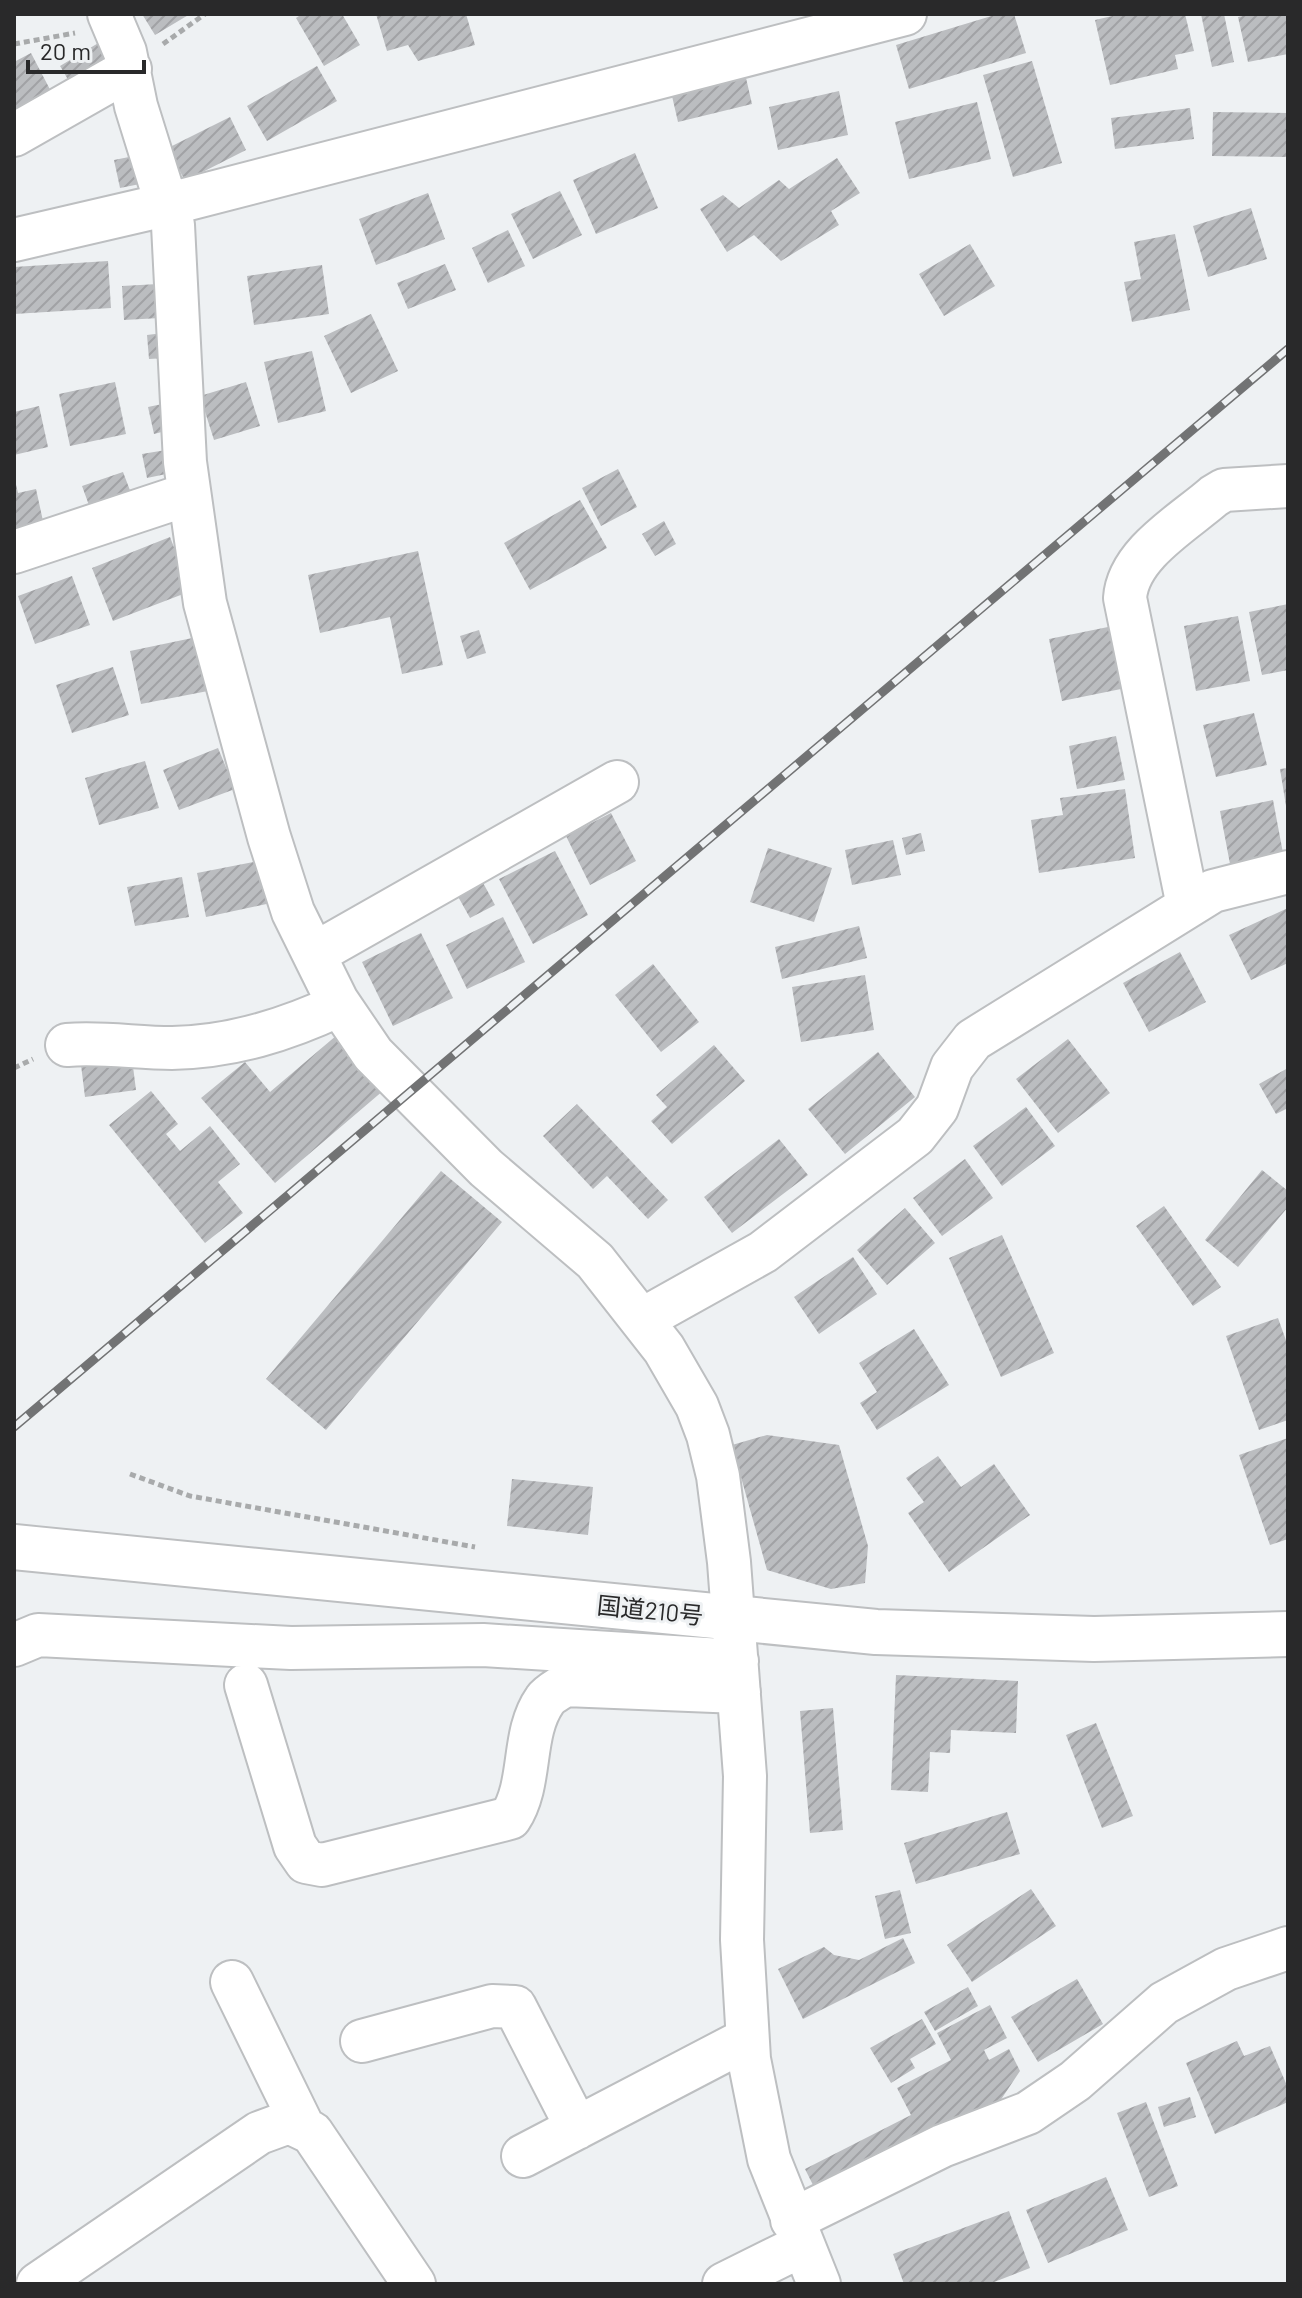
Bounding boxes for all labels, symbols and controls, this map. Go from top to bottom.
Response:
scale bar [28,24,144,74]
text: 20 m [40,36,91,65]
street label: 国道210号 [596,1590,705,1629]

